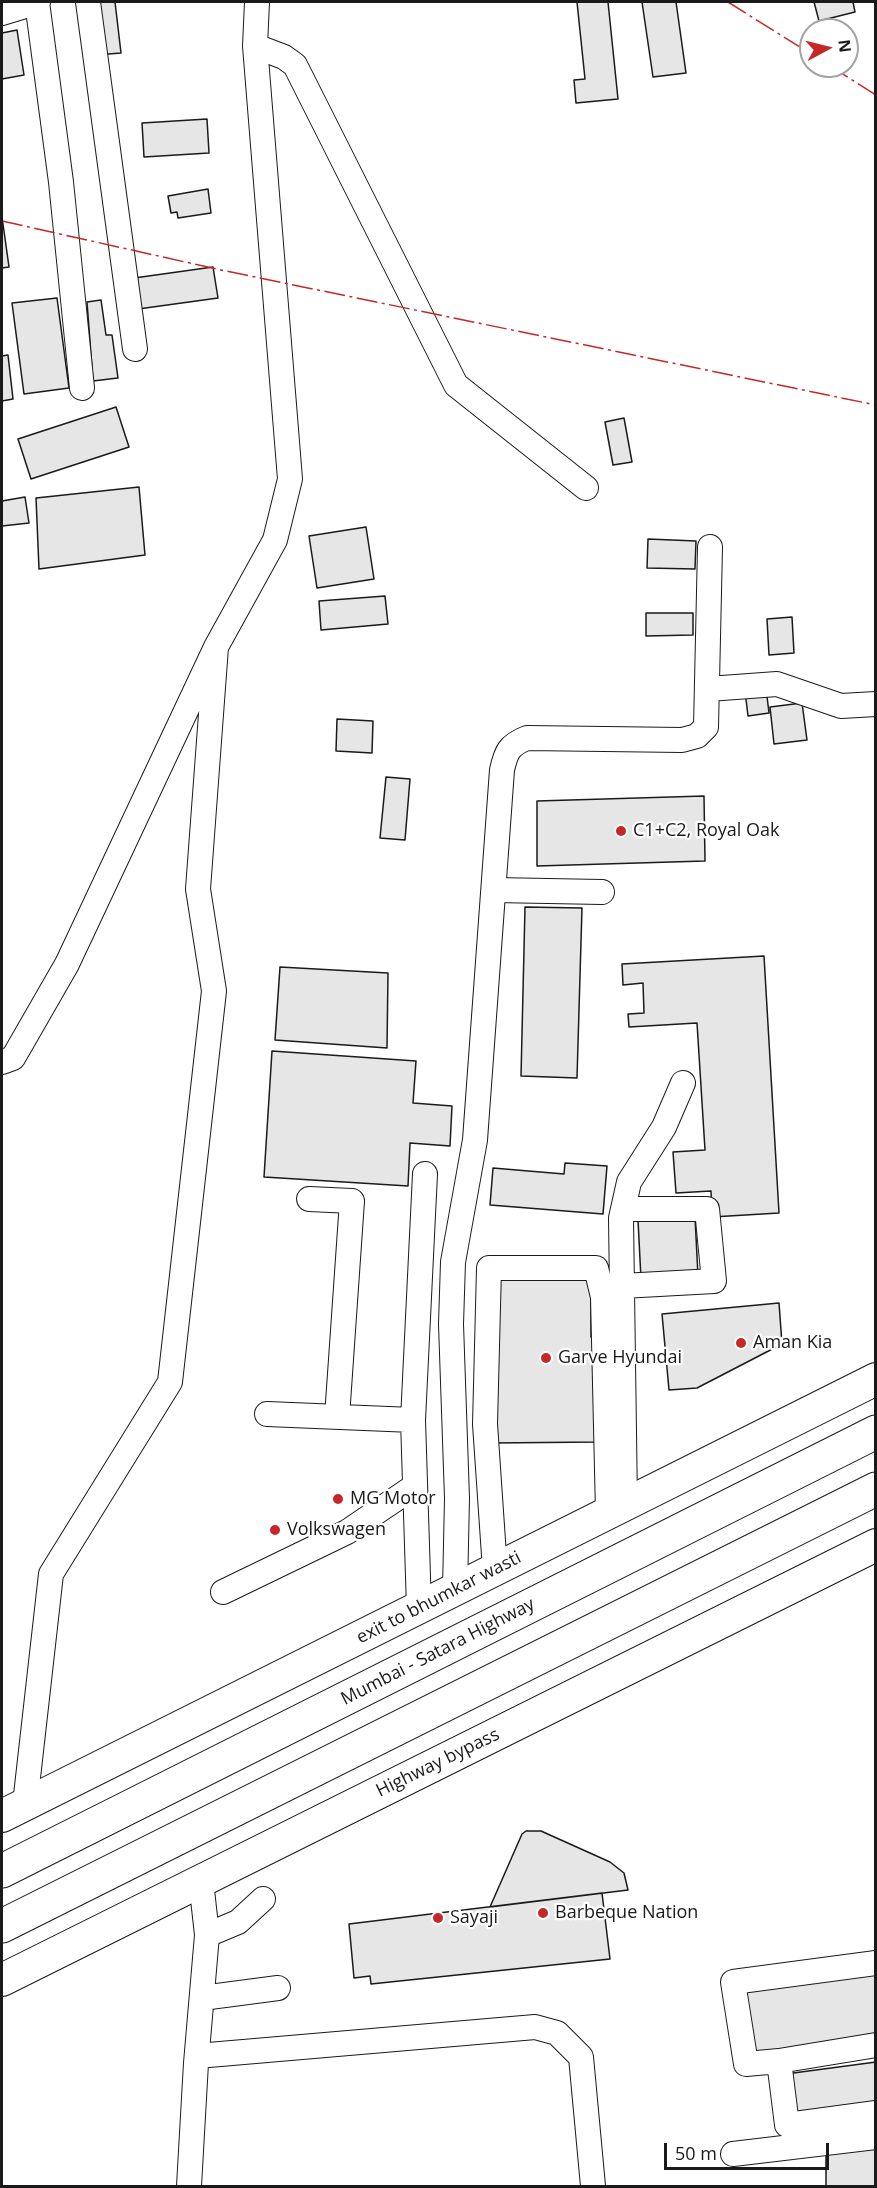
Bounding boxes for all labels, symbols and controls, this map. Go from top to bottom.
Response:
north arrow [799,18,859,78]
text: N [833,38,857,54]
place label: C1+C2, Royal Oak [633,820,780,842]
marker: C1+C2, Royal Oak [614,824,628,838]
place label: Aman Kia [753,1332,832,1354]
marker: Aman Kia [734,1336,748,1350]
place label: Garve Hyundai [558,1347,682,1369]
marker: Garve Hyundai [539,1351,553,1365]
place label: MG Motor [350,1488,436,1510]
marker: MG Motor [331,1492,345,1506]
place label: Volkswagen [287,1519,386,1541]
marker: Volkswagen [268,1523,282,1537]
street label: exit to bhumkar wasti [353,1547,525,1649]
street label: Mumbai - Satara Highway [338,1594,538,1710]
street label: Highway bypass [373,1724,503,1802]
place label: Barbeque Nation [555,1902,698,1924]
marker: Barbeque Nation [536,1906,550,1920]
place label: Sayaji [450,1907,498,1929]
marker: Sayaji [431,1911,445,1925]
scale bar [667,2131,832,2169]
text: 50 m [675,2141,717,2165]

